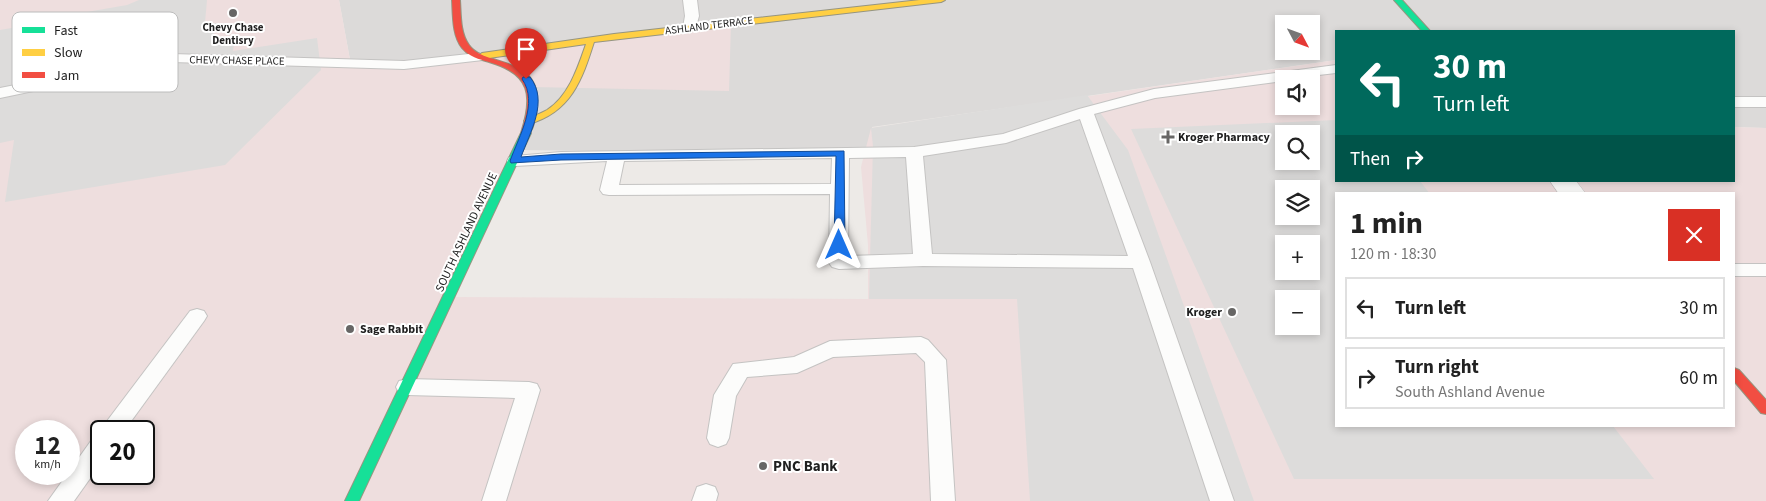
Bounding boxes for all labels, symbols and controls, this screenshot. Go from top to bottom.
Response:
marker: Chevy Chase Dentisry [227,7,239,19]
legend [12,12,178,92]
street label: ASHLAND TERRACE [664,13,754,38]
north arrow [1275,15,1320,60]
map controls [1275,15,1320,335]
place label: Chevy Chase Dentisry [202,20,264,48]
text: Fast [54,21,78,41]
pin [505,28,547,79]
icon: arrive [512,35,540,63]
text: 30 m [1433,42,1507,92]
text: Slow [54,43,83,63]
icon: left [1350,50,1415,115]
street label: CHEVY CHASE PLACE [189,52,285,69]
text: Jam [54,66,79,86]
button: sound [1275,70,1320,115]
text: Turn left [1433,88,1509,120]
button: search [1275,125,1320,170]
place label: Kroger Pharmacy [1178,129,1271,146]
marker: Kroger Pharmacy [1162,131,1174,143]
icon: right [1400,145,1428,173]
text: Then [1350,146,1390,173]
street label: SOUTH ASHLAND AVENUE [431,170,502,295]
button: layers [1275,180,1320,225]
text: 1 min [1350,202,1423,245]
button: close [1668,209,1720,261]
position arrow [812,218,864,270]
button: + [1275,235,1320,280]
text: 120 m · 18:30 [1350,243,1437,265]
button: − [1275,290,1320,335]
icon: left [1352,294,1380,322]
text: Turn left [1395,295,1466,322]
text: 30 m [1680,295,1718,322]
place label: Kroger [1186,304,1222,321]
marker: Kroger [1226,306,1238,318]
place label: Sage Rabbit [360,321,423,338]
marker: Sage Rabbit [344,323,356,335]
text: Turn right [1395,354,1479,381]
icon: right [1352,364,1380,392]
text: 60 m [1680,365,1718,392]
text: South Ashland Avenue [1395,381,1545,403]
speed limit sign: 20 [90,420,155,485]
text: 12 [34,428,61,464]
text: km/h [34,456,61,473]
place label: PNC Bank [773,456,838,477]
marker: PNC Bank [757,460,769,472]

